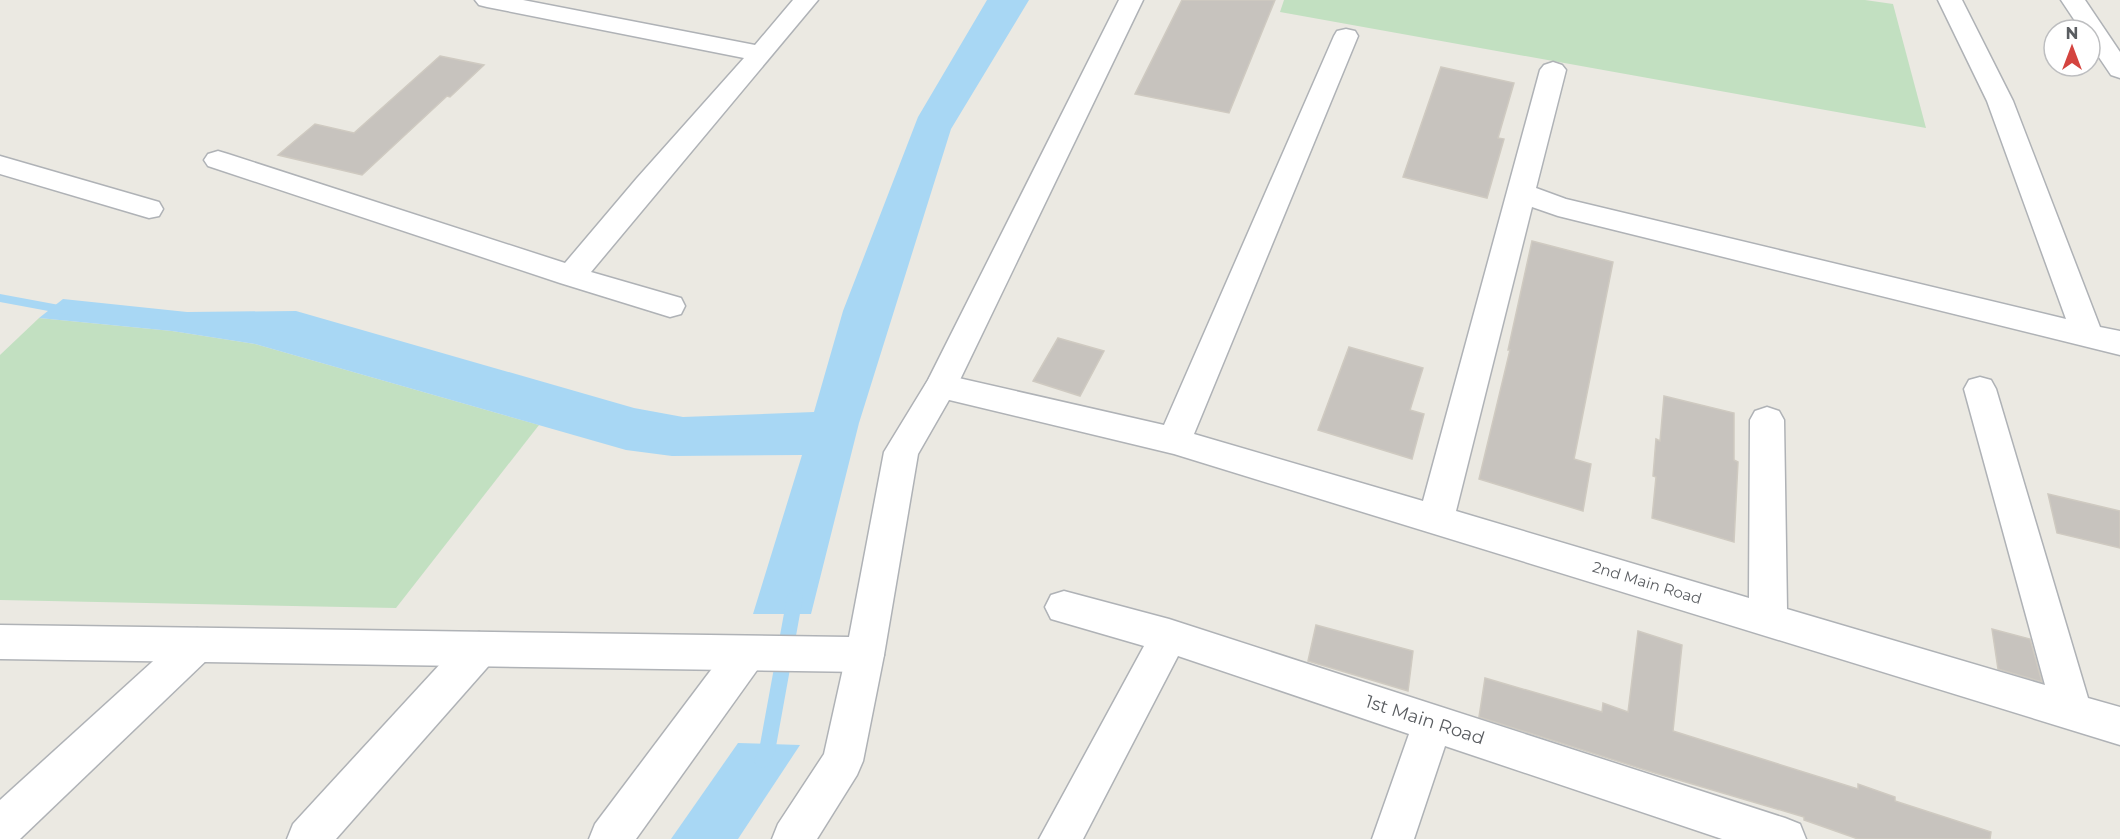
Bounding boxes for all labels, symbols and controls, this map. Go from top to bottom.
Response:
north arrow [2042,18,2102,78]
text: N [2066,24,2078,43]
street label: 2nd Main Road [1590,557,1704,608]
street label: 1st Main Road [1363,690,1487,750]

